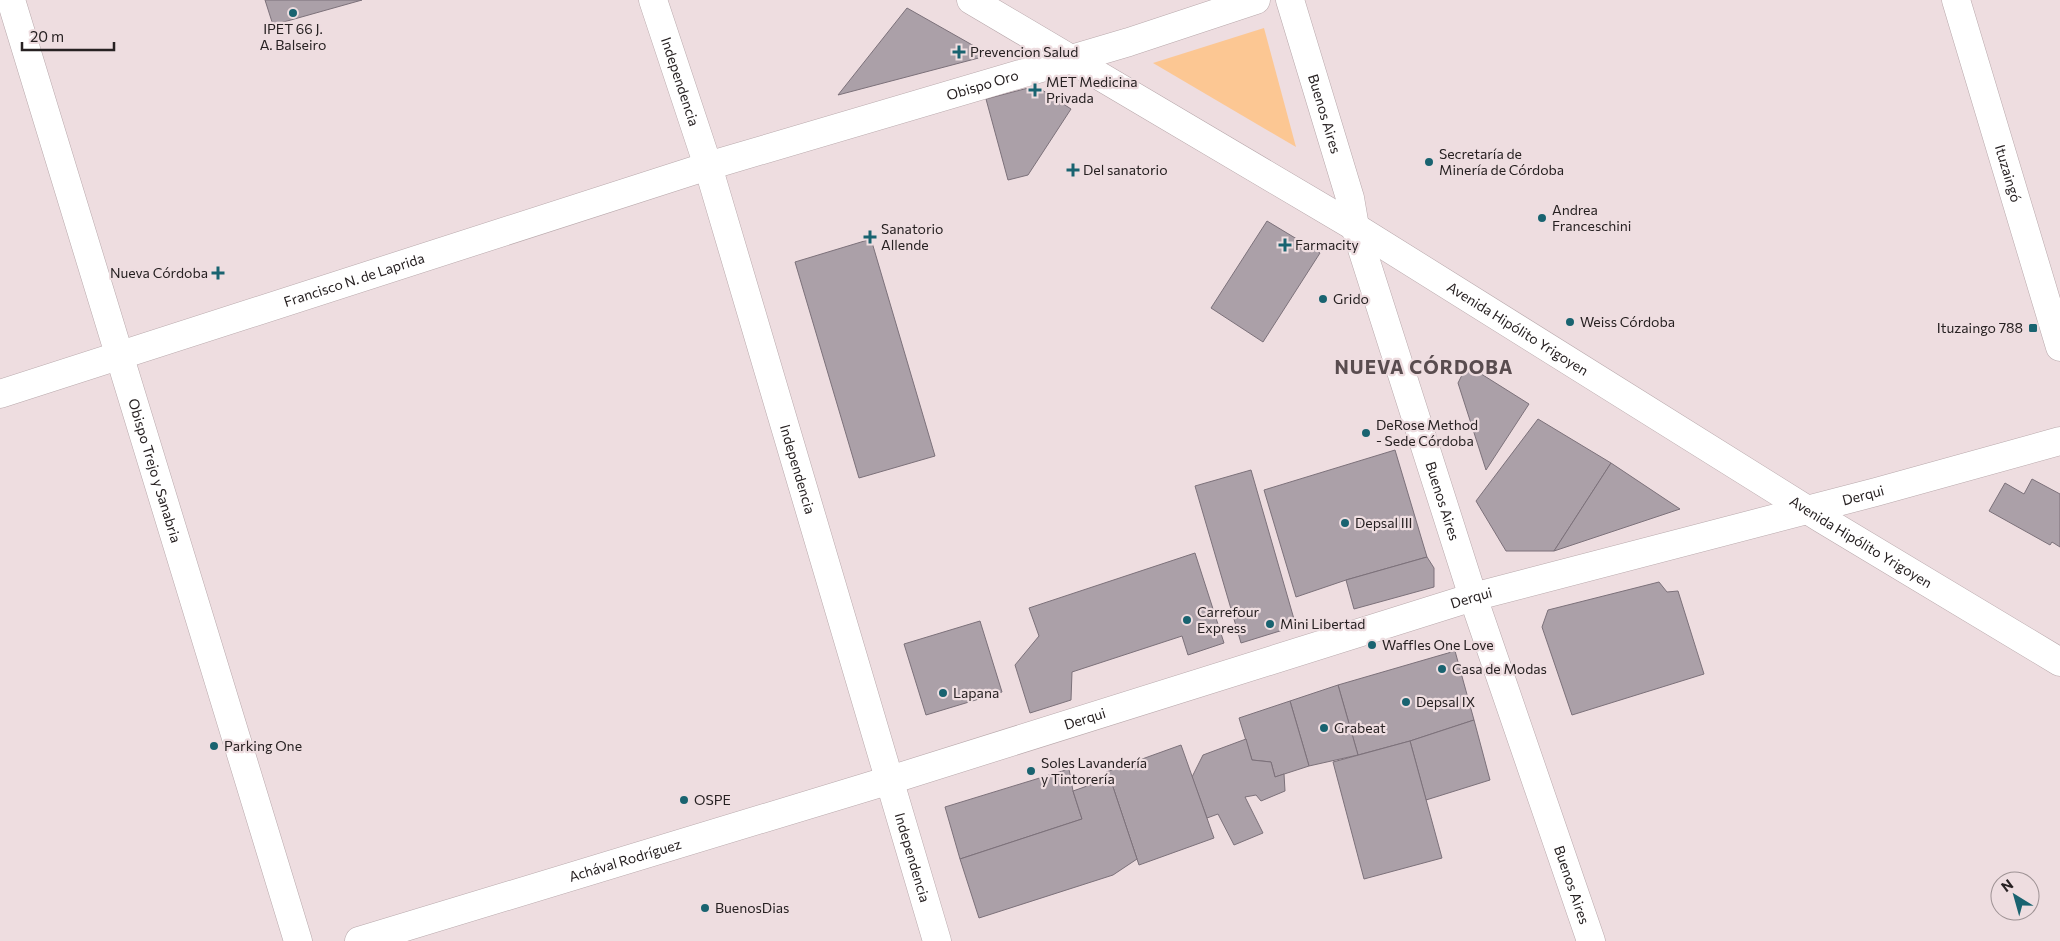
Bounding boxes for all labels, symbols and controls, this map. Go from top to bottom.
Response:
marker: IPET 66 J. A. Balseiro [287,7,299,19]
scale bar [22,20,115,52]
place label: IPET 66 J. A. Balseiro [260,20,326,53]
text: 20 m [30,27,64,45]
street label: Independencia [658,35,703,128]
place label: Prevencion Salud [970,43,1078,60]
marker: Prevencion Salud [952,45,966,59]
street label: Obispo Oro [944,66,1020,103]
street label: Buenos Aires [1305,72,1345,155]
place label: MET Medicina Privada [1046,73,1138,106]
marker: MET Medicina Privada [1028,83,1042,97]
street label: Ituzaingó [1992,142,2025,204]
place label: Secretaría de Minería de Córdoba [1439,145,1564,178]
marker: Secretaría de Minería de Córdoba [1423,156,1435,168]
place label: Del sanatorio [1083,161,1168,178]
marker: Del sanatorio [1067,164,1079,176]
place label: Andrea Franceschini [1552,201,1631,234]
marker: Andrea Franceschini [1536,212,1548,224]
place label: Sanatorio Allende [881,220,943,253]
marker: Sanatorio Allende [863,230,877,244]
place label: Farmacity [1295,236,1359,253]
marker: Farmacity [1279,239,1291,251]
street label: Francisco N. de Laprida [282,249,426,310]
place label: Nueva Córdoba [110,264,208,281]
marker: Nueva Córdoba [212,267,224,279]
street label: Avenida Hipólito Yrigoyen [1444,278,1592,379]
place label: Grido [1333,290,1369,307]
marker: Grido [1317,293,1329,305]
place label: Weiss Córdoba [1580,313,1675,330]
marker: Weiss Córdoba [1564,316,1576,328]
place label: Ituzaingo 788 [1937,319,2023,336]
marker: Ituzaingo 788 [2027,322,2039,334]
district label: NUEVA CÓRDOBA [1335,355,1513,378]
street label: Obispo Trejo y Sanabria [125,396,185,545]
place label: DeRose Method - Sede Córdoba [1376,416,1478,449]
street label: Independencia [777,422,819,516]
marker: DeRose Method - Sede Córdoba [1360,427,1372,439]
street label: Buenos Aires [1422,459,1463,543]
street label: Derqui [1840,481,1886,508]
street label: Avenida Hipólito Yrigoyen [1787,492,1935,591]
place label: Depsal III [1355,514,1413,531]
marker: Depsal III [1339,517,1351,529]
street label: Derqui [1448,583,1494,612]
place label: Carrefour Express [1197,603,1260,636]
marker: Carrefour Express [1181,614,1193,626]
place label: Mini Libertad [1280,615,1365,632]
marker: Mini Libertad [1264,618,1276,630]
place label: Waffles One Love [1382,636,1494,653]
marker: Waffles One Love [1366,639,1378,651]
place label: Casa de Modas [1452,660,1547,677]
marker: Casa de Modas [1436,663,1448,675]
place label: Lapana [953,684,999,701]
marker: Lapana [937,687,949,699]
place label: Depsal IX [1416,693,1475,710]
marker: Depsal IX [1400,696,1412,708]
street label: Derqui [1062,704,1108,733]
place label: Grabeat [1334,719,1386,736]
marker: Grabeat [1318,722,1330,734]
place label: Parking One [224,737,302,754]
marker: Parking One [208,740,220,752]
place label: Soles Lavandería y Tintorería [1041,754,1147,787]
marker: Soles Lavandería y Tintorería [1025,765,1037,777]
place label: OSPE [694,791,731,808]
marker: OSPE [678,794,690,806]
street label: Independencia [892,811,934,904]
street label: Achával Rodríguez [567,835,683,885]
street label: Buenos Aires [1551,843,1594,926]
north arrow [1990,871,2040,921]
text: N [1998,875,2016,895]
place label: BuenosDias [715,899,789,916]
marker: BuenosDias [699,902,711,914]

